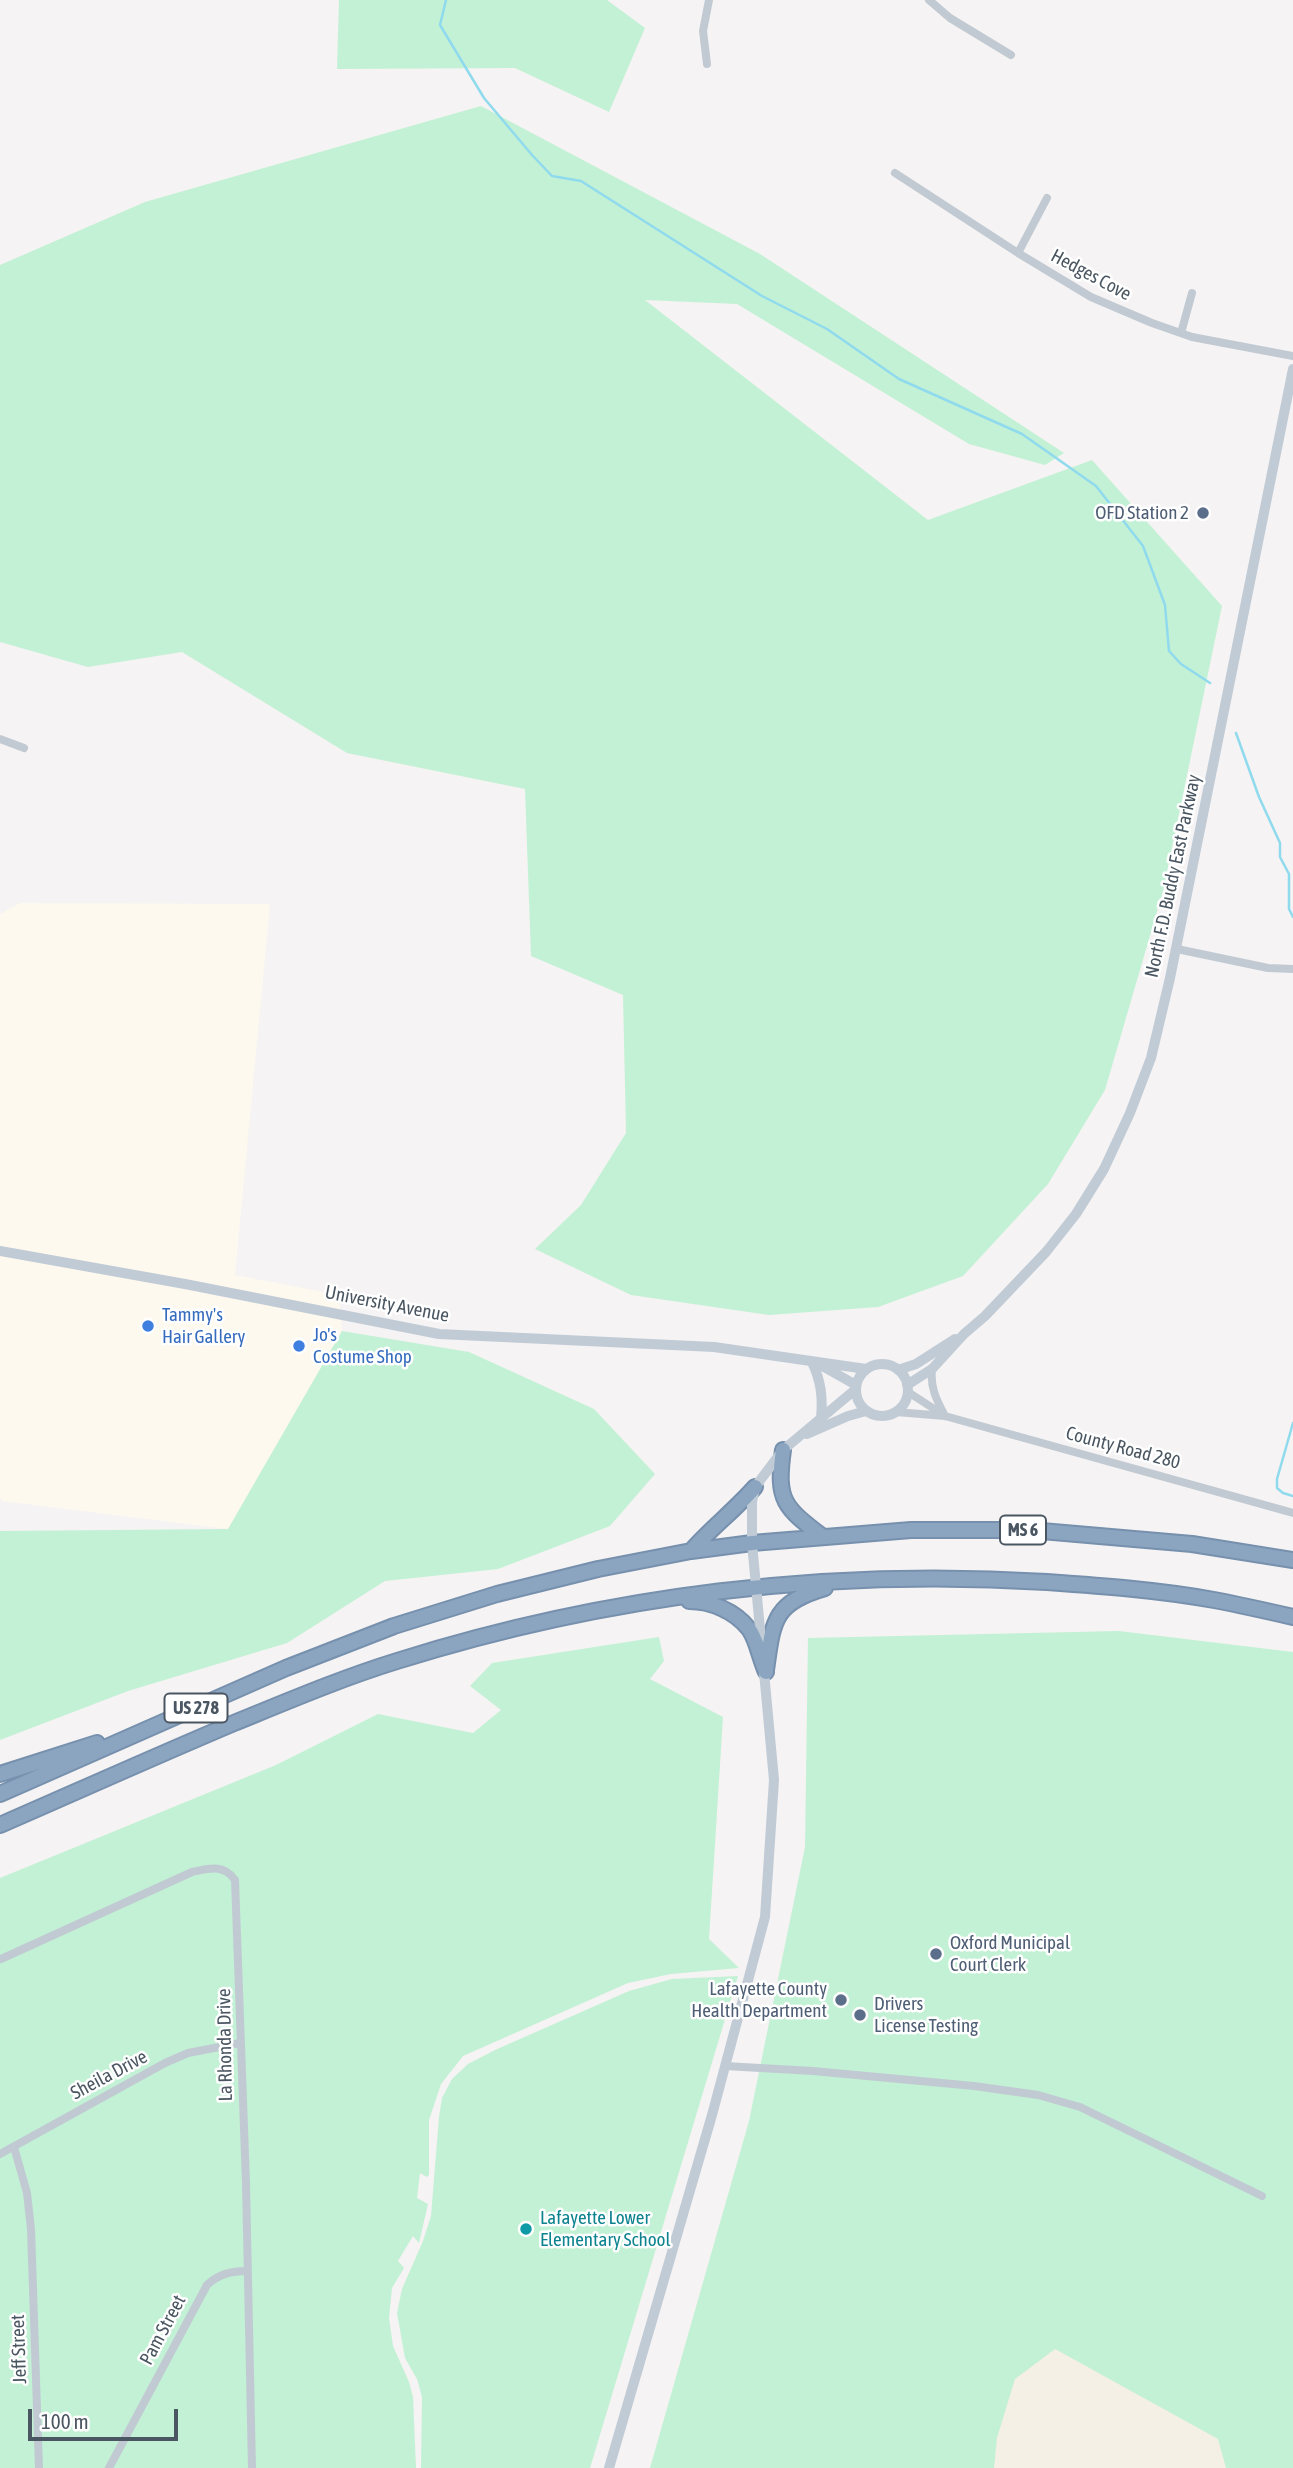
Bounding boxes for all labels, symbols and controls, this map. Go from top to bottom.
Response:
street label: Hedges Cove [1047,244,1135,306]
place label: OFD Station 2 [1095,502,1189,524]
marker: OFD Station 2 [1195,505,1211,521]
street label: North F.D. Buddy East Parkway [1140,772,1206,980]
street label: University Avenue [323,1281,451,1327]
place label: Tammy's Hair Gallery [162,1304,245,1348]
marker: Tammy's Hair Gallery [140,1318,156,1334]
place label: Jo's Costume Shop [313,1324,412,1368]
marker: Jo's Costume Shop [291,1338,307,1354]
street label: County Road 280 [1063,1422,1183,1474]
road number: MS 6 [1000,1516,1046,1545]
road number: US 278 [164,1694,228,1722]
place label: Oxford Municipal Court Clerk [950,1932,1070,1976]
marker: Oxford Municipal Court Clerk [928,1946,944,1962]
place label: Lafayette County Health Department [691,1978,827,2022]
street label: La Rhonda Drive [213,1988,237,2102]
marker: Lafayette County Health Department [833,1992,849,2008]
place label: Drivers License Testing [874,1993,978,2037]
marker: Drivers License Testing [852,2007,868,2023]
street label: Sheila Drive [67,2045,151,2105]
place label: Lafayette Lower Elementary School [540,2207,671,2251]
marker: Lafayette Lower Elementary School [518,2221,534,2237]
street label: Pam Street [135,2291,191,2369]
street label: Jeff Street [6,2314,32,2384]
scale bar [32,2394,182,2438]
text: 100 m [41,2409,89,2433]

